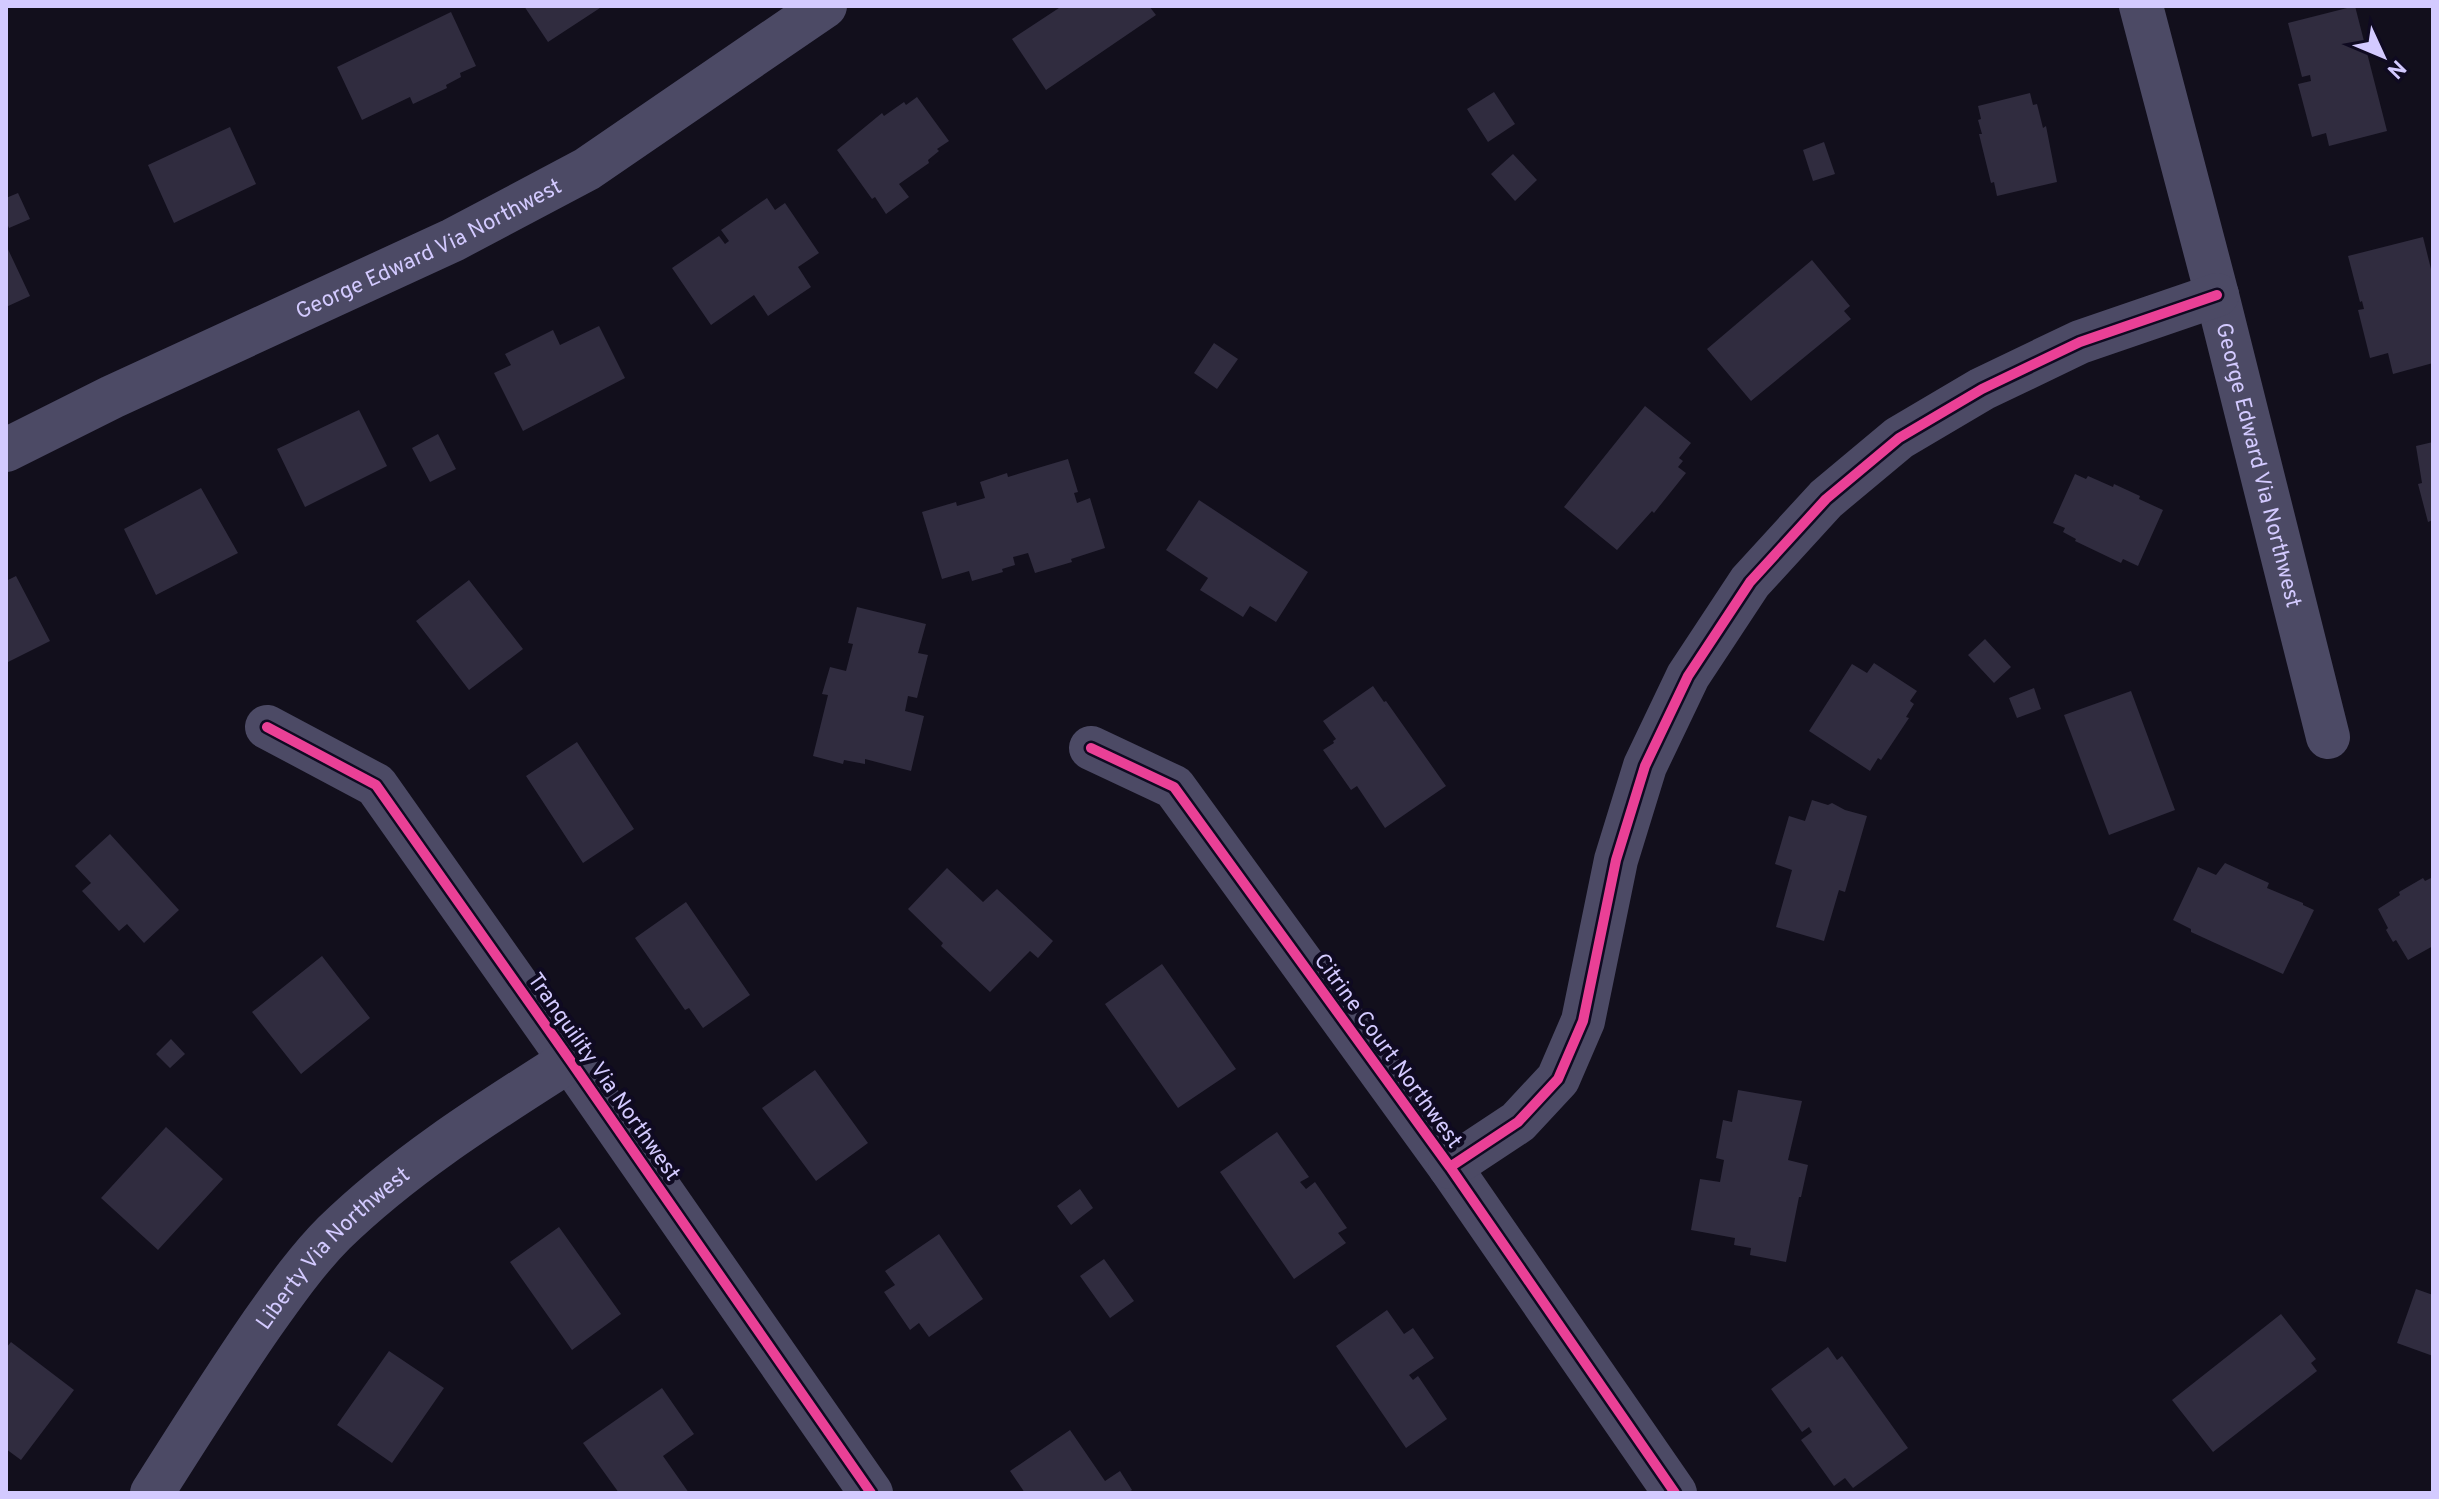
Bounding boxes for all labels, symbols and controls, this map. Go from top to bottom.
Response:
north arrow [2343,16,2423,96]
text: N [2380,53,2411,83]
street label: George Edward Via Northwest [292,174,567,327]
street label: George Edward Via Northwest [2208,320,2306,611]
street label: Citrine Court Northwest [1307,949,1467,1154]
street label: Tranquility Via Northwest [521,968,685,1187]
street label: Liberty Via Northwest [251,1162,416,1336]

